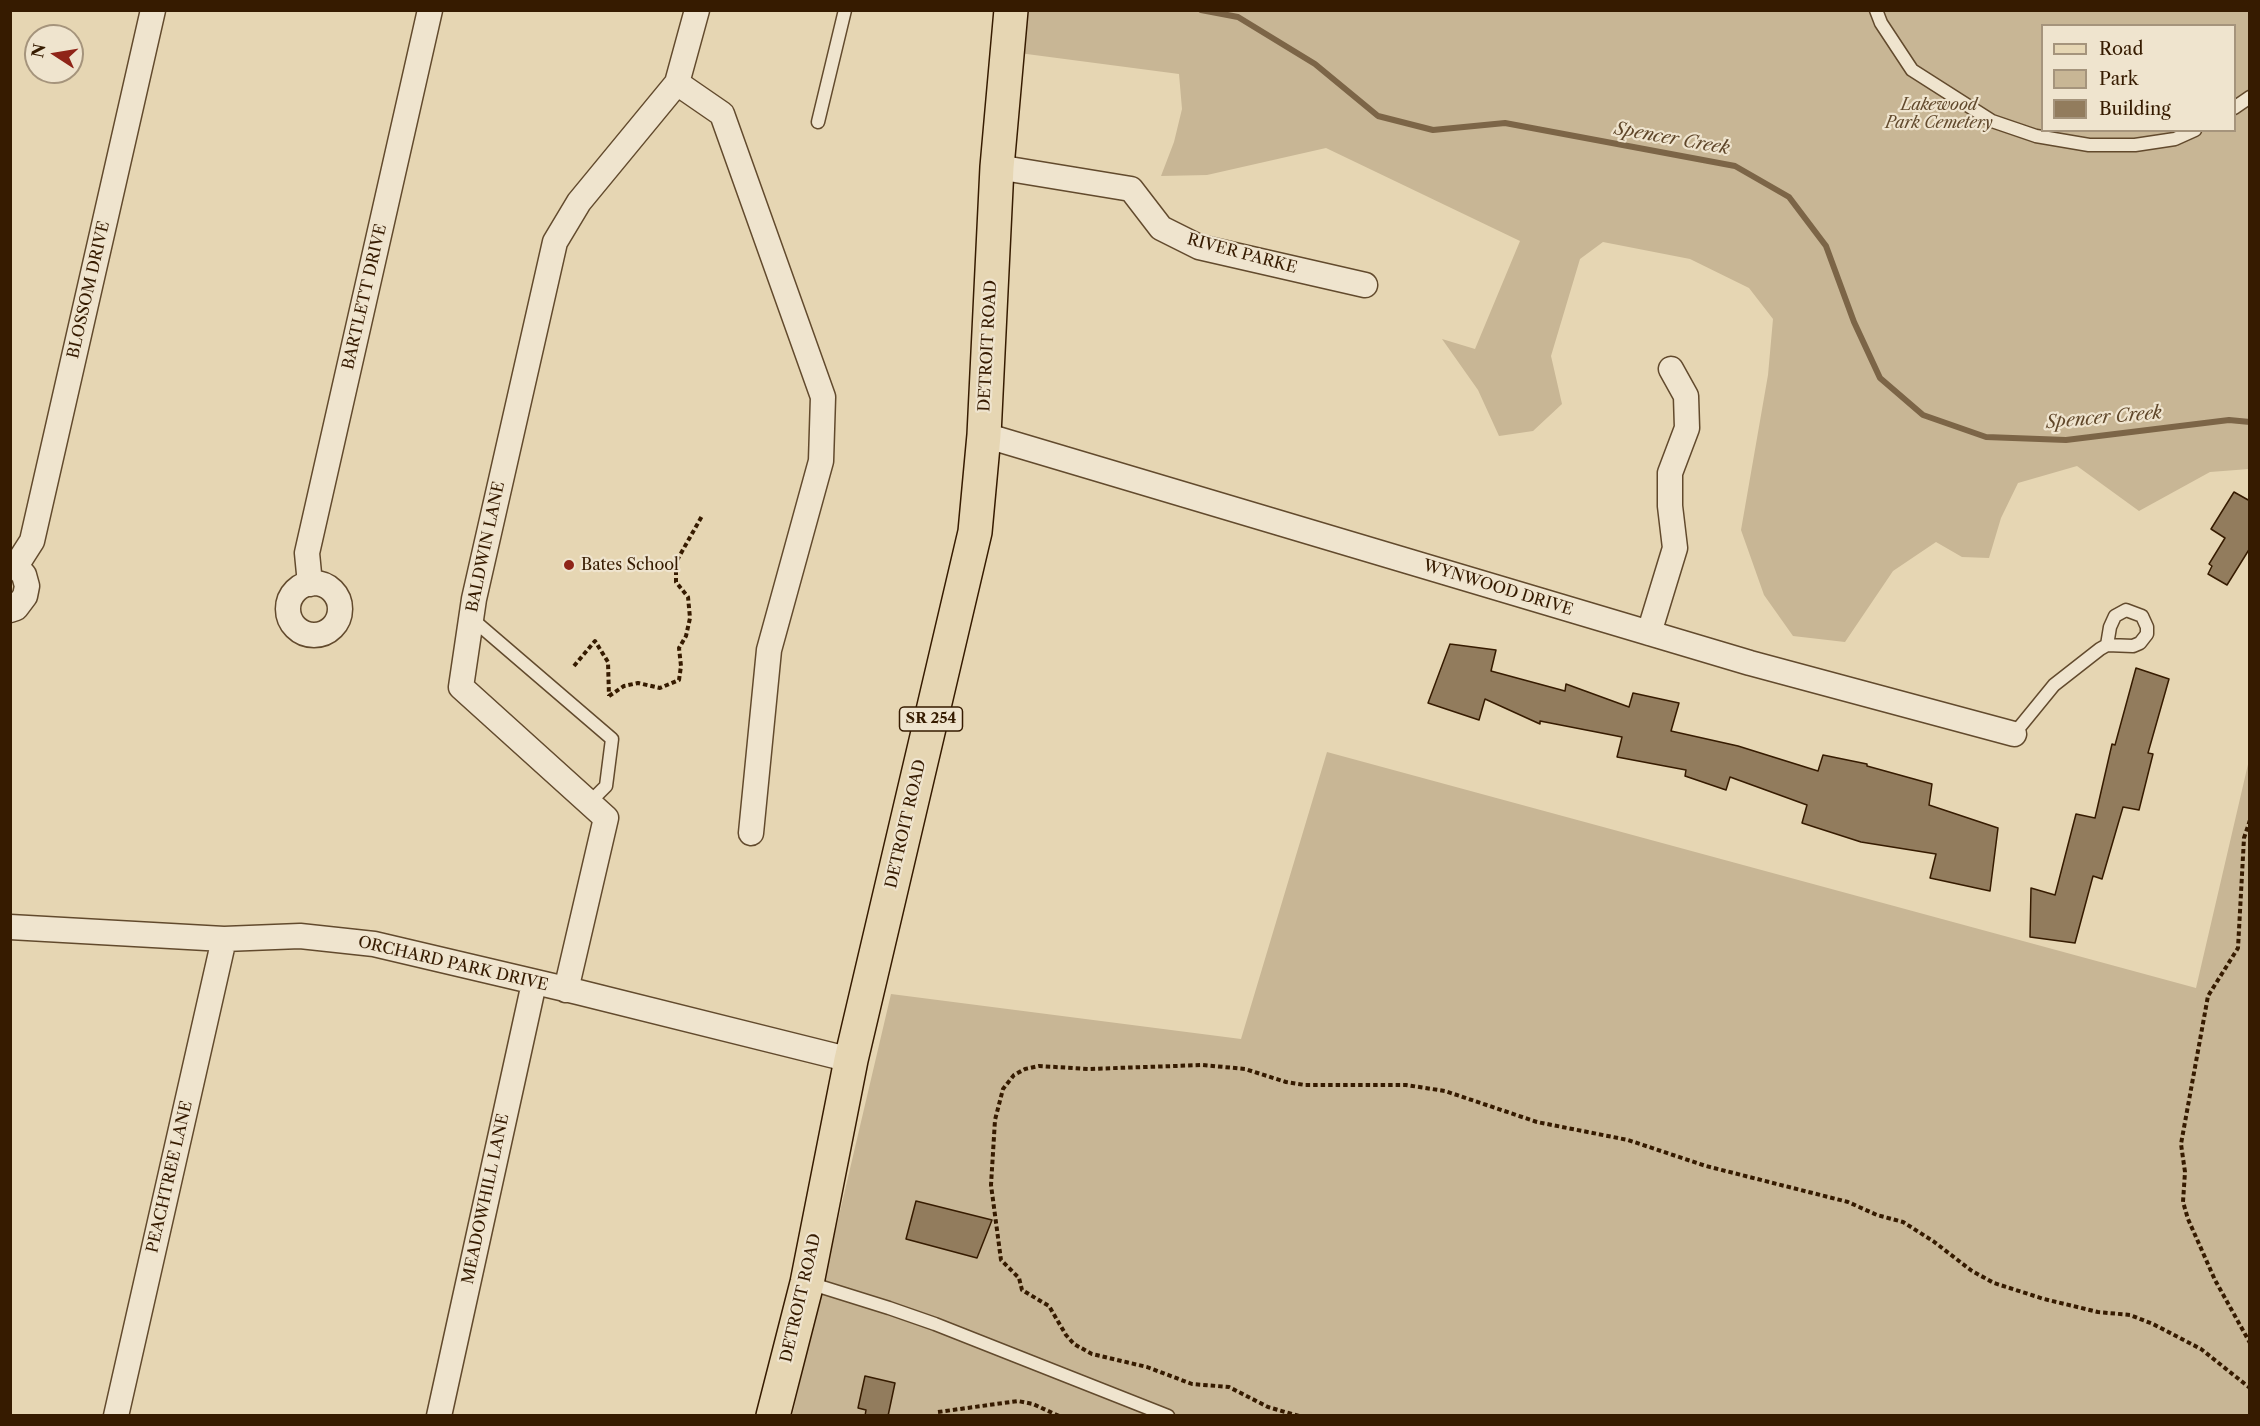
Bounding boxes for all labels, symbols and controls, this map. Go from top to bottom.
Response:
north arrow [24,24,84,84]
legend [2041,24,2236,132]
text: Road [2099,38,2144,60]
text: N [27,42,50,60]
text: Park [2099,68,2138,90]
park label: Lakewood Park Cemetery [1885,95,1993,133]
text: Building [2099,98,2171,120]
water label: Spencer Creek [1613,118,1731,160]
street label: BLOSSOM DRIVE [64,219,114,361]
street label: BARTLETT DRIVE [339,222,391,372]
street label: RIVER PARKE [1185,230,1299,278]
street label: DETROIT ROAD [975,280,1001,412]
water label: Spencer Creek [2045,402,2163,434]
street label: BALDWIN LANE [463,480,509,614]
place label: Bates School [581,555,679,575]
street label: WYNWOOD DRIVE [1421,556,1575,620]
marker: Bates School [562,558,576,572]
road number: SR 254 [900,707,962,731]
street label: DETROIT ROAD [882,758,930,890]
street label: ORCHARD PARK DRIVE [356,933,550,995]
street label: PEACHTREE LANE [143,1099,197,1255]
street label: MEADOWHILL LANE [459,1112,513,1286]
street label: DETROIT ROAD [777,1232,825,1364]

